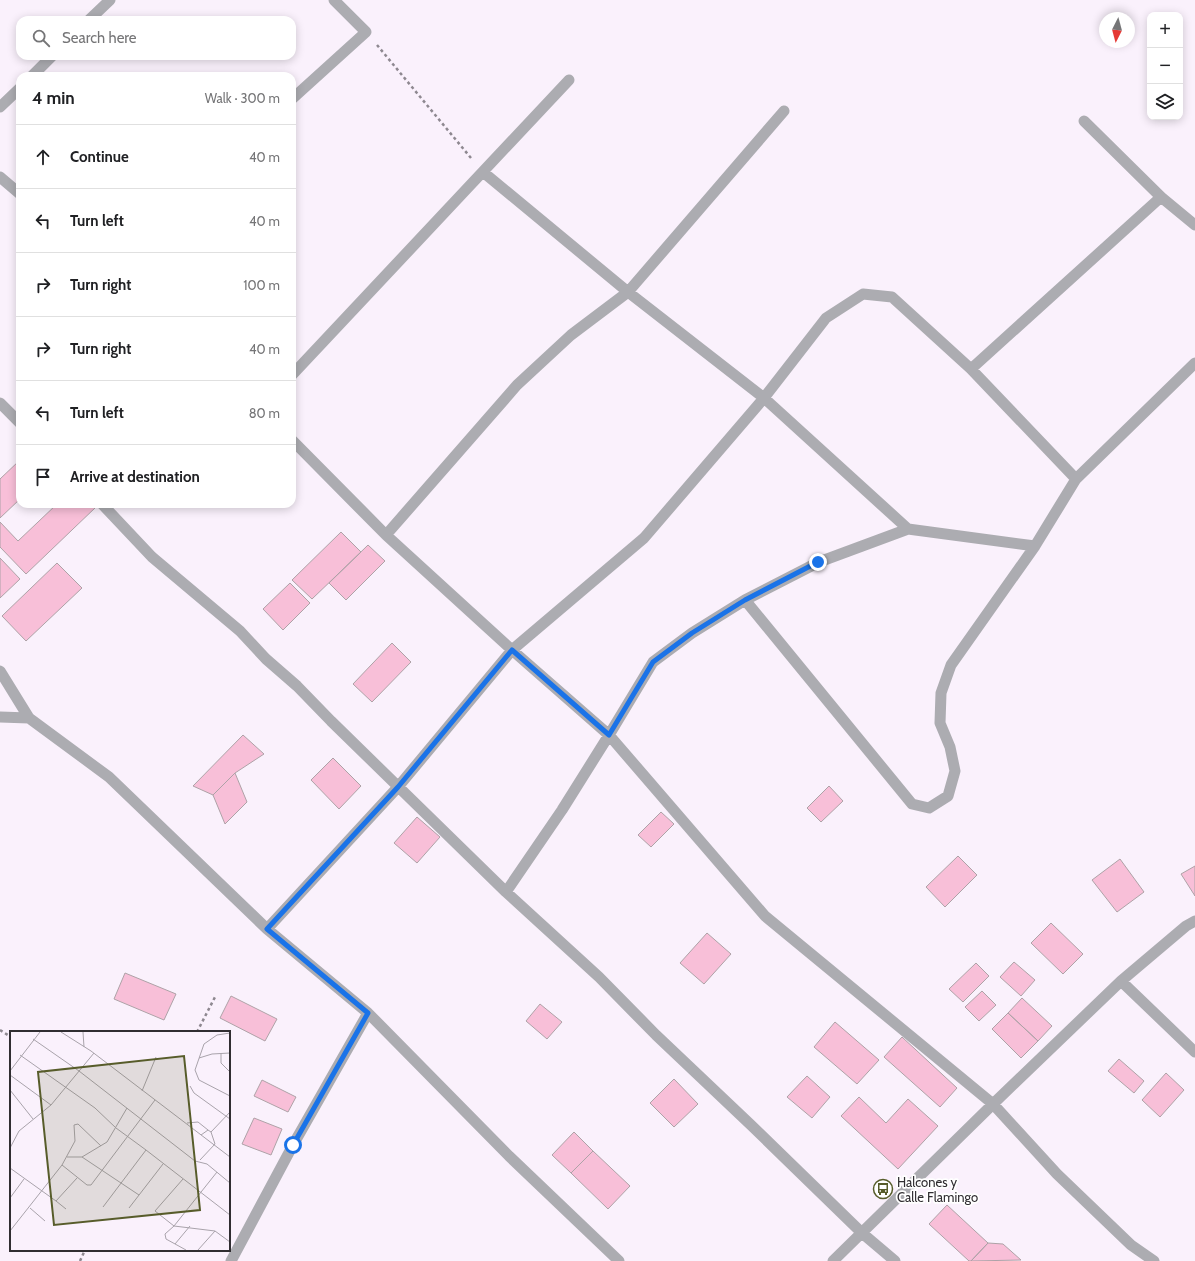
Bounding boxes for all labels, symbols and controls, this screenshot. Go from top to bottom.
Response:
north arrow [1099,12,1135,48]
map controls [1147,12,1183,120]
button: + [1147,12,1183,48]
search box [16,16,296,60]
icon: search [30,27,52,49]
text: Search here [62,29,137,47]
button: − [1147,48,1183,84]
button: layers [1147,84,1183,120]
text: 4 min [32,88,75,108]
text: Walk · 300 m [205,90,280,106]
icon: ahead [32,146,54,168]
text: Continue [70,148,129,166]
text: 40 m [249,149,280,165]
icon: left [32,210,54,232]
text: Turn left [70,212,124,230]
text: 40 m [249,213,280,229]
icon: right [32,274,54,296]
text: Turn right [70,276,131,294]
text: 100 m [243,277,280,293]
icon: right [32,338,54,360]
text: Turn right [70,340,131,358]
text: 40 m [249,341,280,357]
icon: left [32,402,54,424]
text: Turn left [70,404,124,422]
text: 80 m [249,405,280,421]
icon: arrive [32,466,54,488]
text: Arrive at destination [70,468,200,486]
route end [809,553,827,571]
inset map [10,1031,230,1251]
route start [284,1136,302,1154]
place label: Halcones y Calle Flamingo [897,1174,978,1205]
bus stop icon: Halcones y Calle Flamingo [872,1178,894,1200]

